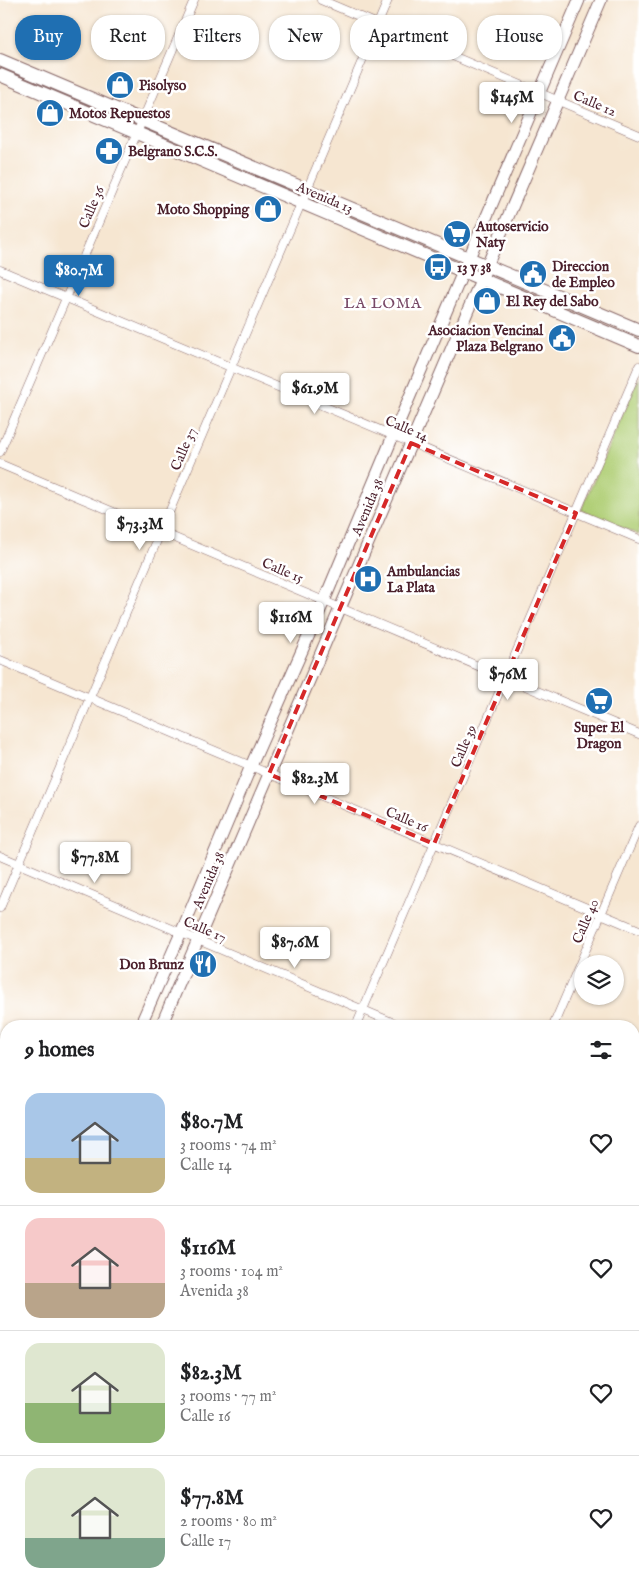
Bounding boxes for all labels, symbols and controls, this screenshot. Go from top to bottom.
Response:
chip: Buy [15,15,81,60]
chip: Rent [91,15,165,60]
chip: Filters [175,15,259,60]
chip: New [269,15,340,60]
chip: Apartment [350,15,467,60]
chip: House [477,15,562,60]
shop icon: Pisolyso [105,70,135,100]
place label: Pisolyso [139,77,187,95]
pin: $145M [477,82,547,124]
street label: Calle 12 [570,87,619,121]
text: $145M [490,88,534,108]
shop icon: Motos Repuestos [35,98,65,128]
place label: Motos Repuestos [69,105,170,123]
pharmacy icon: Belgrano S.C.S. [94,136,124,166]
place label: Belgrano S.C.S. [128,143,217,161]
street label: Avenida 13 [293,178,356,218]
street label: Calle 36 [75,182,109,231]
shop icon: Moto Shopping [253,194,283,224]
place label: Moto Shopping [157,201,250,219]
place label: Autoservicio Naty [475,218,549,252]
supermarket icon: Autoservicio Naty [442,219,472,249]
bus stop icon: 13 y 38 [423,252,453,282]
pin: $80.7M [38,254,120,297]
place label: Direccion de Empleo [552,258,615,292]
place label: 13 y 38 [457,259,492,277]
public building icon: Direccion de Empleo [518,259,548,289]
text: $80.7M [55,261,103,281]
shop icon: El Rey del Sabo [472,286,502,316]
place label: El Rey del Sabo [506,293,599,311]
district label: LA LOMA [344,294,422,313]
place label: Asociacion Vencinal Plaza Belgrano [427,322,544,356]
public building icon: Asociacion Vencinal Plaza Belgrano [547,323,577,353]
pin: $61.9M [274,372,356,415]
text: $61.9M [292,379,338,399]
street label: Calle 14 [382,412,431,446]
street label: Calle 37 [167,425,201,474]
street label: Avenida 38 [347,476,388,540]
pin: $73.3M [99,508,181,551]
text: $73.3M [117,515,163,535]
street label: Calle 15 [259,554,306,588]
place label: Ambulancias La Plata [386,563,460,597]
hospital icon: Ambulancias La Plata [353,564,383,594]
pin: $116M [256,602,326,644]
text: $116M [270,608,312,628]
pin: $76M [478,658,538,701]
text: $76M [489,665,527,685]
supermarket icon: Super El Dragon [584,686,614,716]
place label: Super El Dragon [574,719,625,753]
street label: Calle 39 [447,722,481,770]
pin: $82.3M [274,762,356,805]
text: $82.3M [291,769,339,789]
street label: Calle 16 [383,803,432,837]
pin: $77.8M [54,842,136,884]
text: $77.8M [71,848,119,868]
street label: Avenida 38 [188,849,229,913]
street label: Calle 40 [568,896,603,946]
street label: Calle 17 [180,913,229,947]
pin: $87.6M [254,926,336,969]
text: $87.6M [271,933,319,953]
restaurant icon: Don Brunz [188,949,218,979]
map controls [574,955,624,1005]
button: layers [574,955,624,1005]
place label: Don Brunz [119,956,185,974]
icon: filters [587,1036,615,1064]
text: 9 homes [25,1037,94,1064]
text: $80.7M [180,1109,243,1136]
icon: home [65,1113,125,1173]
icon: heart [587,1129,615,1157]
text: 3 rooms · 74 m² [180,1136,277,1156]
text: Calle 14 [180,1156,232,1176]
text: $116M [180,1235,236,1262]
icon: home [65,1238,125,1298]
icon: heart [587,1254,615,1282]
text: 3 rooms · 104 m² [180,1262,283,1282]
text: Avenida 38 [180,1282,249,1302]
text: $82.3M [180,1360,242,1387]
icon: home [65,1363,125,1423]
icon: heart [587,1379,615,1407]
text: 3 rooms · 77 m² [180,1387,276,1407]
text: Calle 16 [180,1407,231,1427]
text: $77.8M [180,1485,244,1512]
icon: home [65,1488,125,1548]
icon: heart [587,1504,615,1532]
text: 2 rooms · 80 m² [180,1512,277,1532]
text: Calle 17 [180,1532,231,1552]

